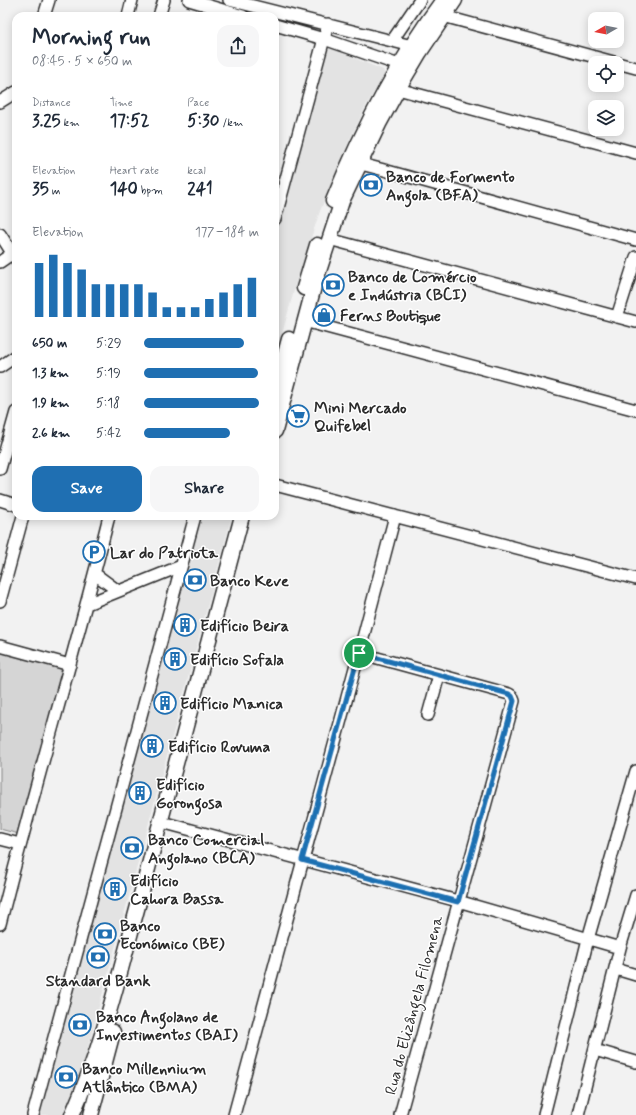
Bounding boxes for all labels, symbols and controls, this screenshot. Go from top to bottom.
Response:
north arrow [588,12,624,48]
map controls [588,12,624,136]
text: Morning run [32,24,151,52]
button: share [217,25,259,67]
text: 08:45 · 5 × 650 m [32,53,132,70]
button: locate [588,56,624,92]
text: Distance [32,96,71,110]
text: Time [110,96,133,110]
text: Pace [187,96,209,110]
button: layers [588,100,624,136]
text: 3.25 [32,110,61,132]
text: 17:52 [110,110,150,132]
text: 5:30 [187,110,219,132]
text: km [61,116,80,130]
text: /km [219,116,243,130]
text: Elevation [32,164,75,178]
text: Heart rate [110,164,159,178]
text: kcal [187,164,206,178]
place label: Banco de Formento Angola (BFA) [386,167,515,208]
bank icon: Banco de Formento Angola (BFA) [358,172,384,198]
text: 35 [32,178,49,200]
text: 140 [110,178,138,200]
text: 241 [187,178,213,200]
text: m [49,184,60,198]
text: bpm [138,184,163,198]
text: Elevation [32,224,83,241]
text: 177–184 m [195,224,259,241]
place label: Banco de Comércio e Indústria (BCI) [348,267,477,306]
bank icon: Banco de Comércio e Indústria (BCI) [320,272,346,298]
shop icon: Ferns Boutique [311,302,337,328]
place label: Ferns Boutique [340,306,441,327]
text: 650 m [32,335,67,352]
text: 5:29 [96,335,121,352]
text: 1.3 km [32,365,69,382]
text: 5:19 [96,365,121,382]
text: 1.9 km [32,395,69,412]
text: 5:18 [96,395,120,412]
place label: Mini Mercado Quifebel [314,398,407,437]
supermarket icon: Mini Mercado Quifebel [285,403,311,429]
text: 2.6 km [32,425,70,442]
text: 5:42 [96,425,122,442]
button: Save [32,466,142,512]
button: Share [150,466,259,512]
parking icon: Lar do Patriota [81,539,107,565]
place label: Lar do Patriota [110,543,218,564]
bank icon: Banco Keve [182,567,208,593]
place label: Banco Keve [210,571,289,592]
building icon: Edifício Beira [172,612,198,638]
place label: Edifício Beira [200,616,289,637]
pin [342,636,376,670]
icon: arrive [348,642,370,664]
building icon: Edifício Sofala [162,646,188,672]
place label: Edifício Sofala [190,650,284,671]
building icon: Edifício Manica [152,690,178,716]
place label: Edifício Manica [180,694,283,715]
building icon: Edifício Rovuma [139,733,165,759]
place label: Edifício Rovuma [168,737,271,758]
place label: Edifício Gorongosa [156,775,223,816]
building icon: Edifício Gorongosa [127,780,153,806]
place label: Banco Comercial Angolano (BCA) [148,830,264,871]
bank icon: Banco Comercial Angolano (BCA) [119,835,145,861]
place label: Edifício Cahora Bassa [130,871,224,910]
building icon: Edifício Cahora Bassa [102,876,128,902]
street label: Rua do Elizângela Filomena [380,913,450,1097]
place label: Banco Económico (BE) [120,916,225,955]
bank icon: Banco Económico (BE) [92,921,118,947]
bank icon: Standard Bank [85,944,111,970]
place label: Standard Bank [46,971,150,992]
place label: Banco Angolano de Investimentos (BAI) [96,1007,238,1046]
bank icon: Banco Angolano de Investimentos (BAI) [67,1012,93,1038]
place label: Banco Millennium Atlântico (BMA) [82,1059,206,1098]
bank icon: Banco Millennium Atlântico (BMA) [53,1064,79,1090]

